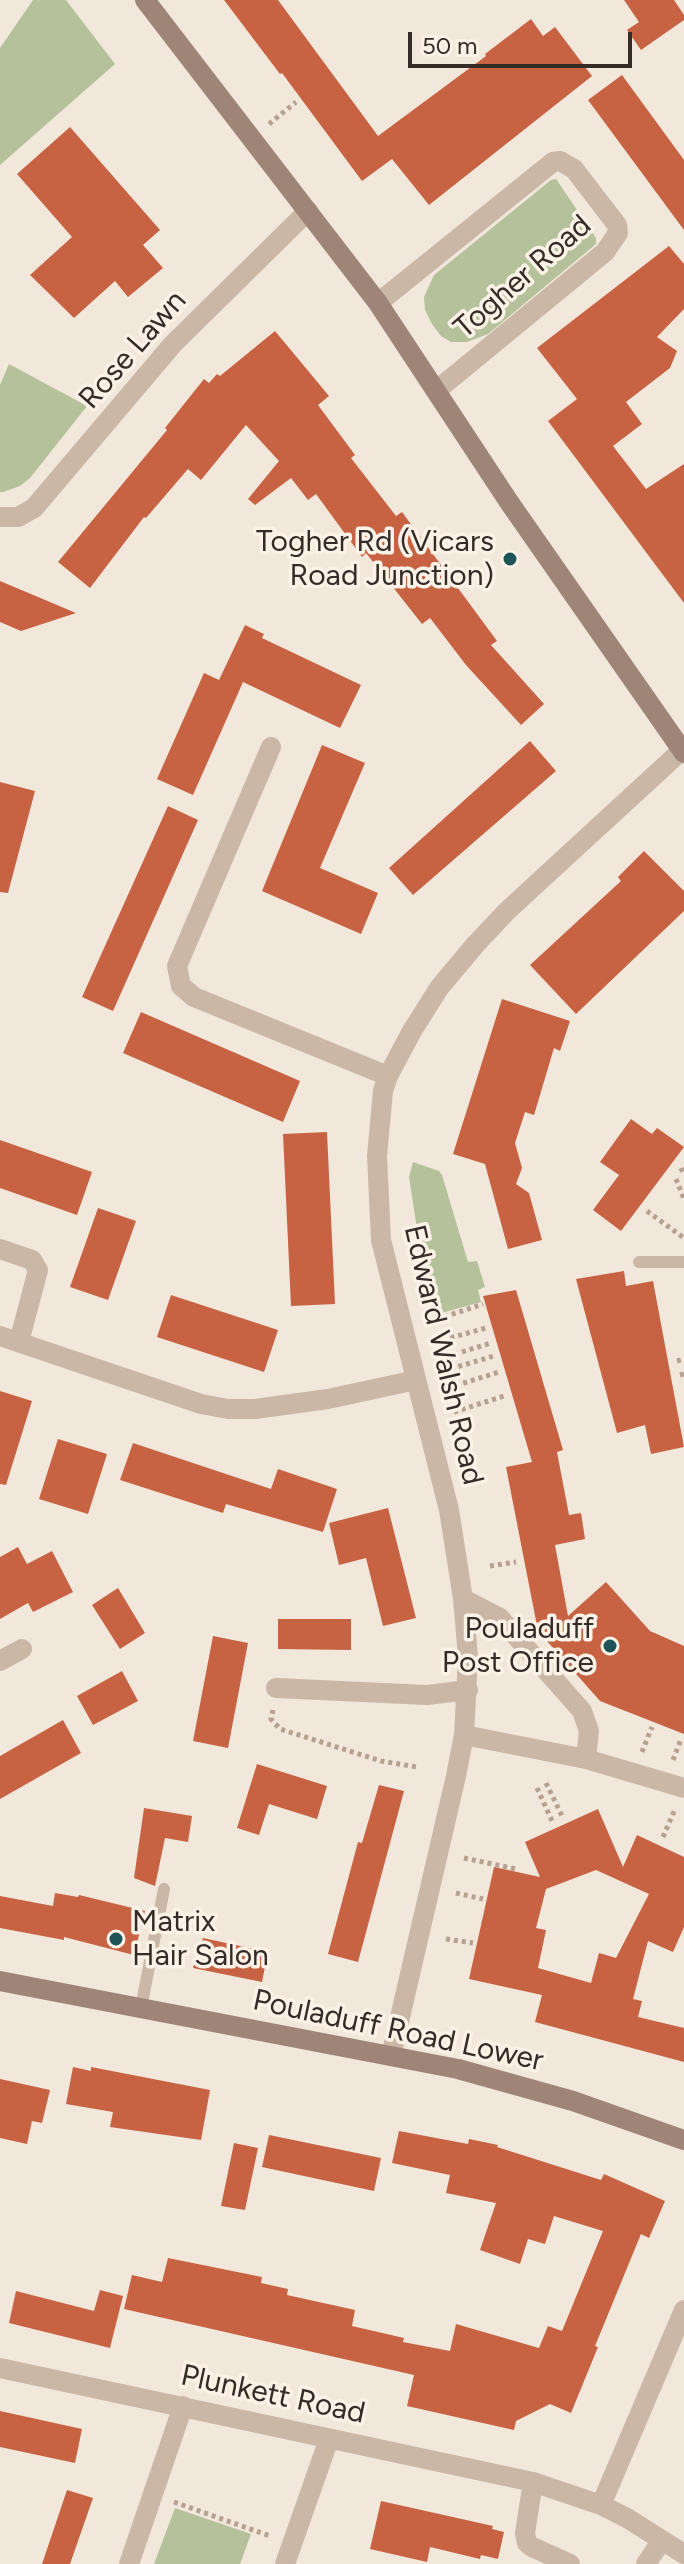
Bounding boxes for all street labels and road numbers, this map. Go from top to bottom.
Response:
street label: Togher Road [447,208,599,346]
street label: Rose Lawn [72,284,194,416]
street label: Edward Walsh Road [396,1222,490,1488]
street label: Pouladuff Road Lower [250,1983,546,2079]
street label: Plunkett Road [178,2358,368,2432]

